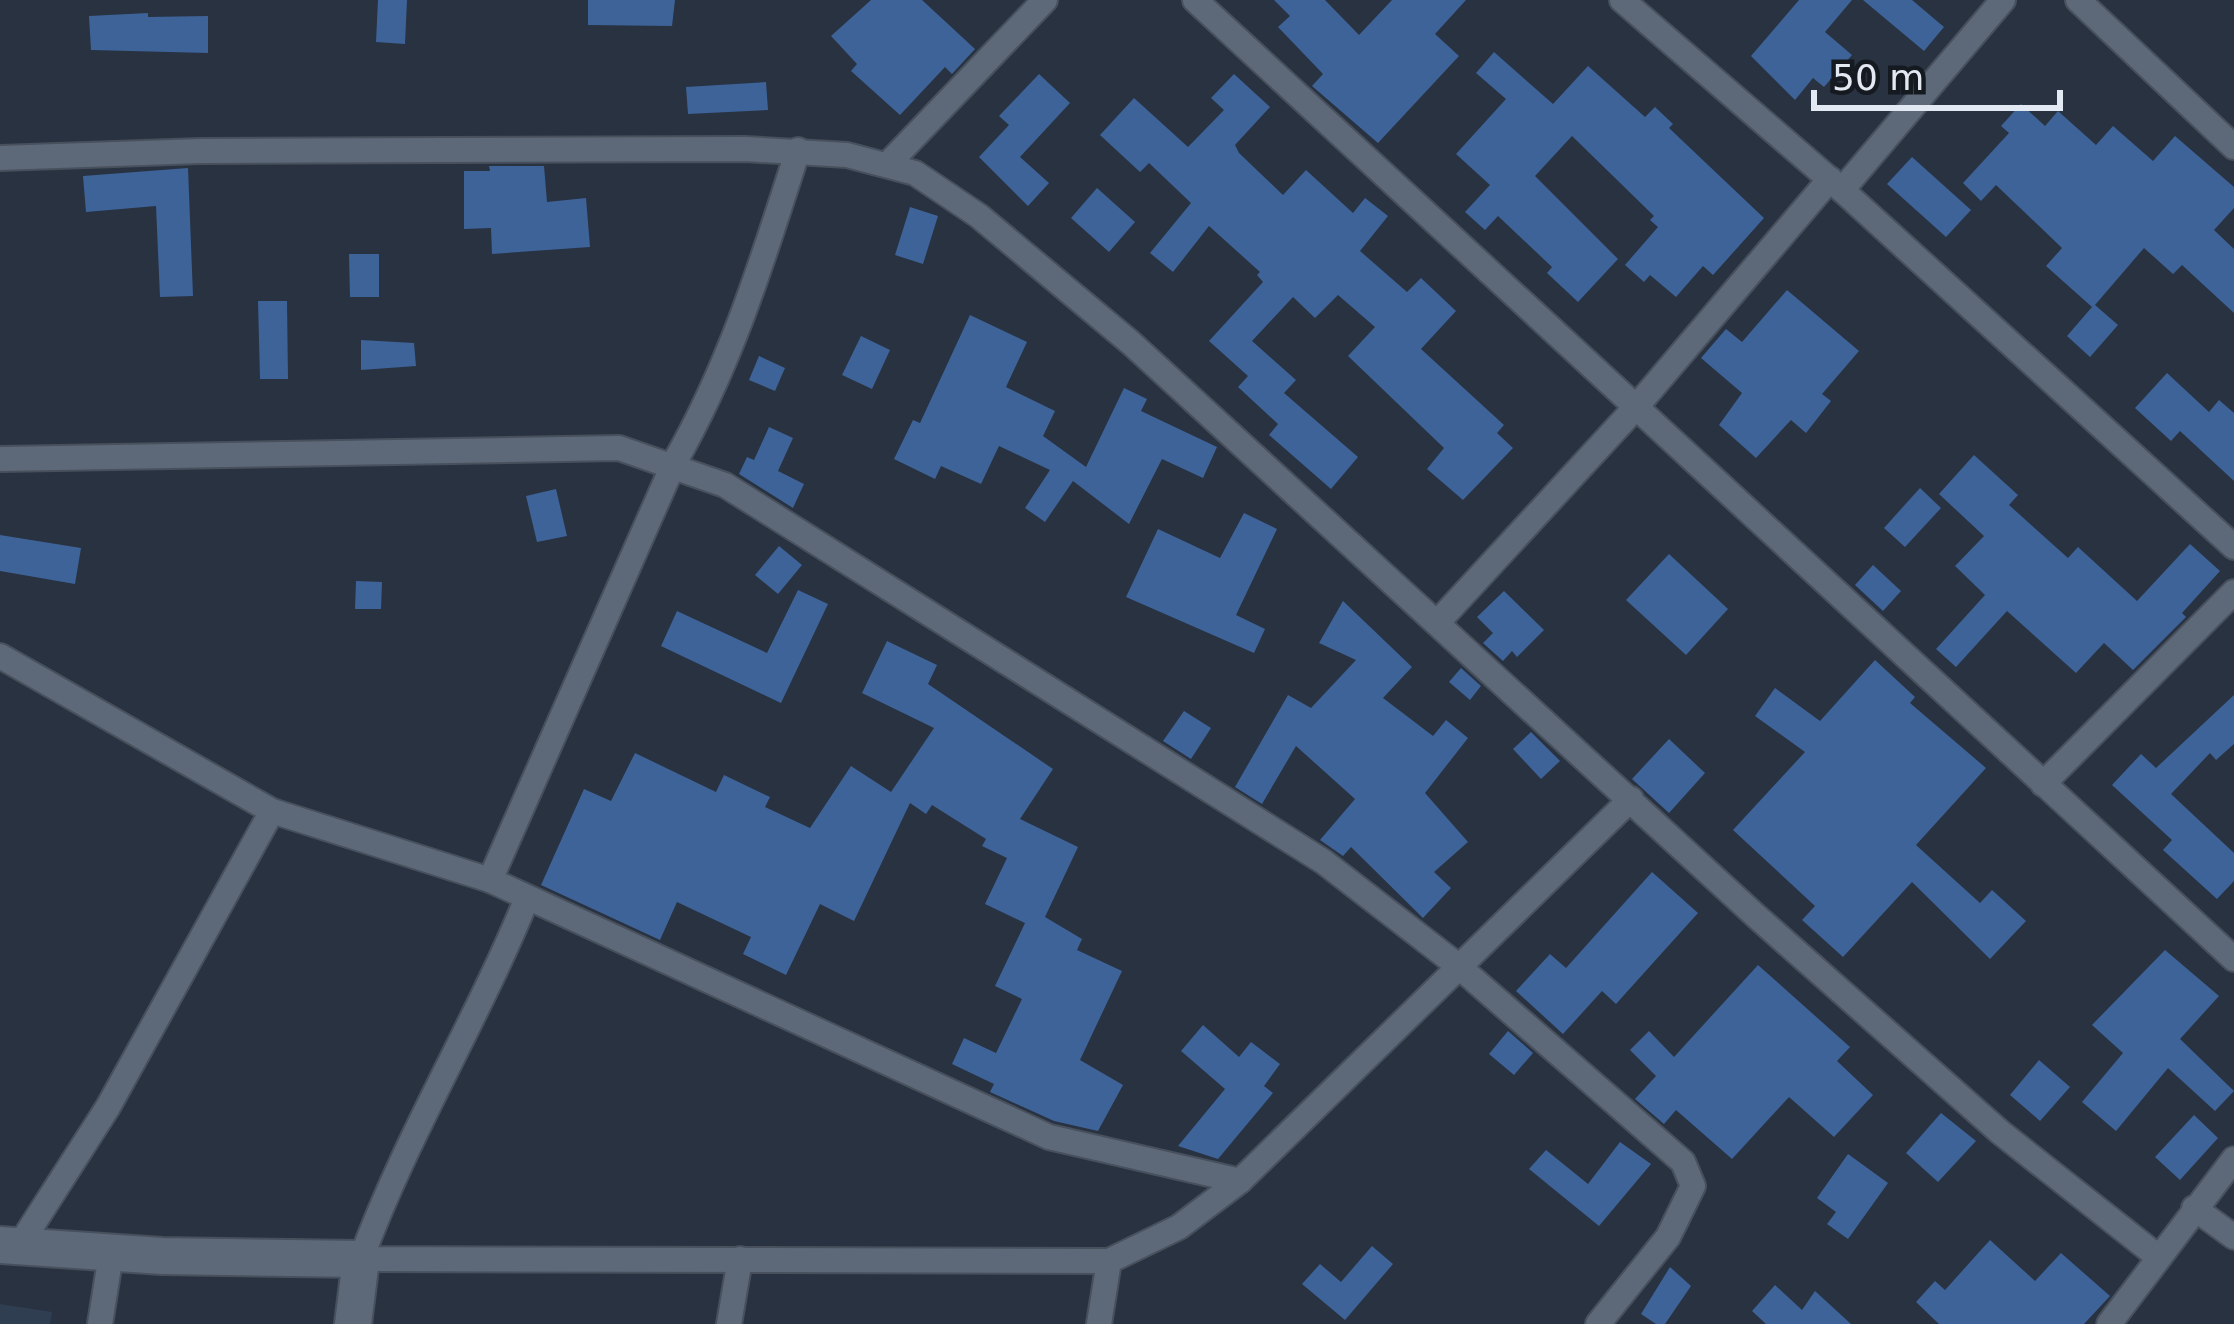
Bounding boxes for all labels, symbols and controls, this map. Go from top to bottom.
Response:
scale bar [1814,36,2060,110]
text: 50 m [1832,57,1924,98]

